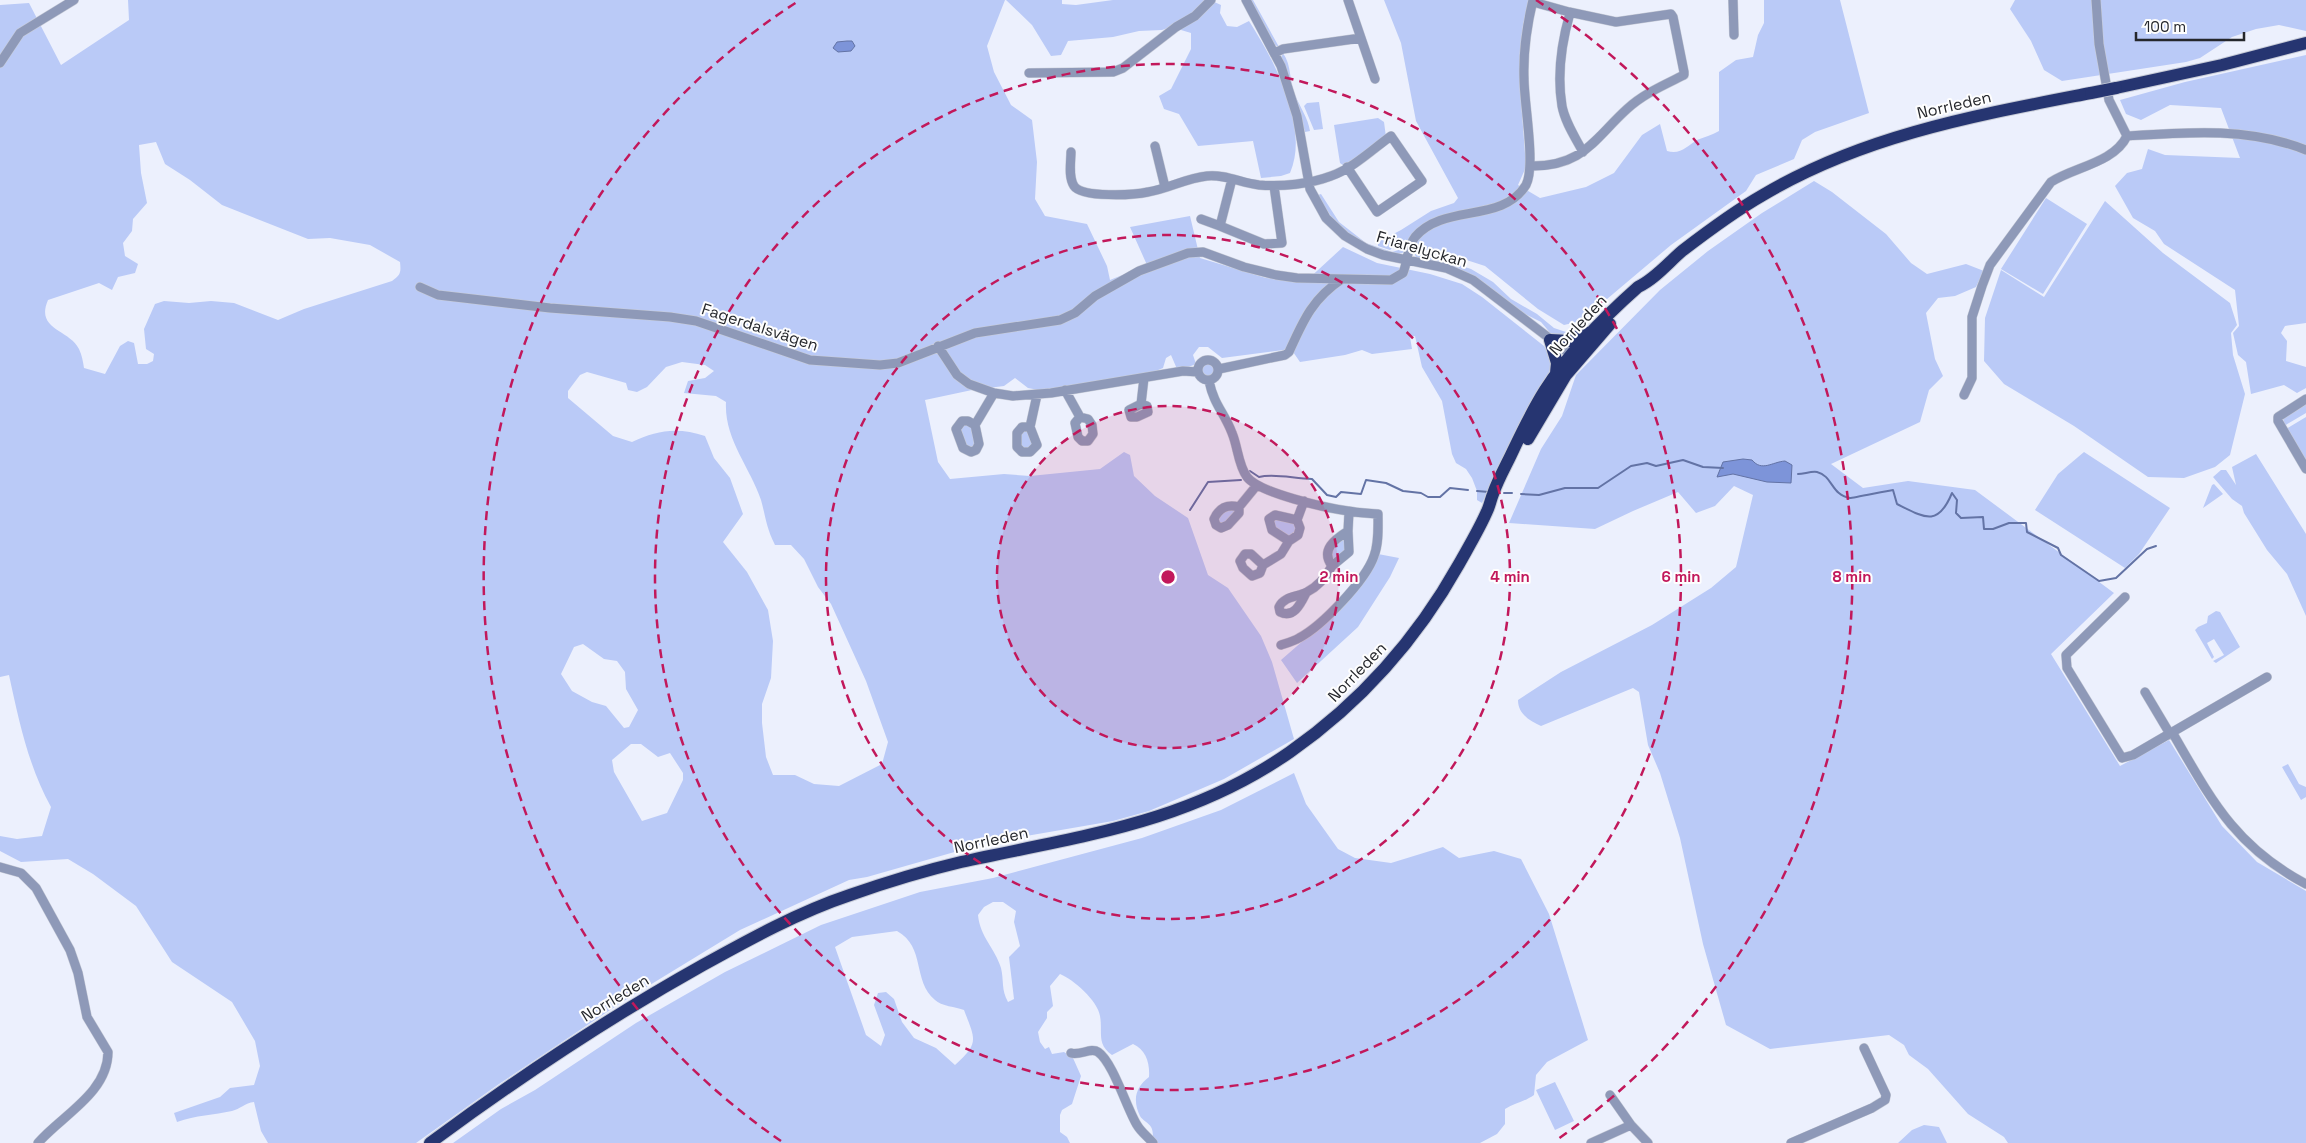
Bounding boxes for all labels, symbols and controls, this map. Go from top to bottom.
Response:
scale bar [2136,10,2244,42]
text: 100 m [2144,17,2186,36]
street label: Norrleden [1915,86,1993,124]
street label: Friarelyckan [1374,226,1470,272]
street label: Norrleden [1545,290,1611,360]
street label: Fagerdalsvägen [699,298,821,356]
text: 2 min [1320,567,1358,586]
text: 4 min [1490,567,1530,586]
text: 6 min [1661,567,1701,586]
text: 8 min [1833,567,1871,586]
centre of rings [1159,568,1177,586]
street label: Norrleden [1323,638,1391,706]
street label: Norrleden [952,822,1030,858]
street label: Norrleden [577,970,653,1026]

